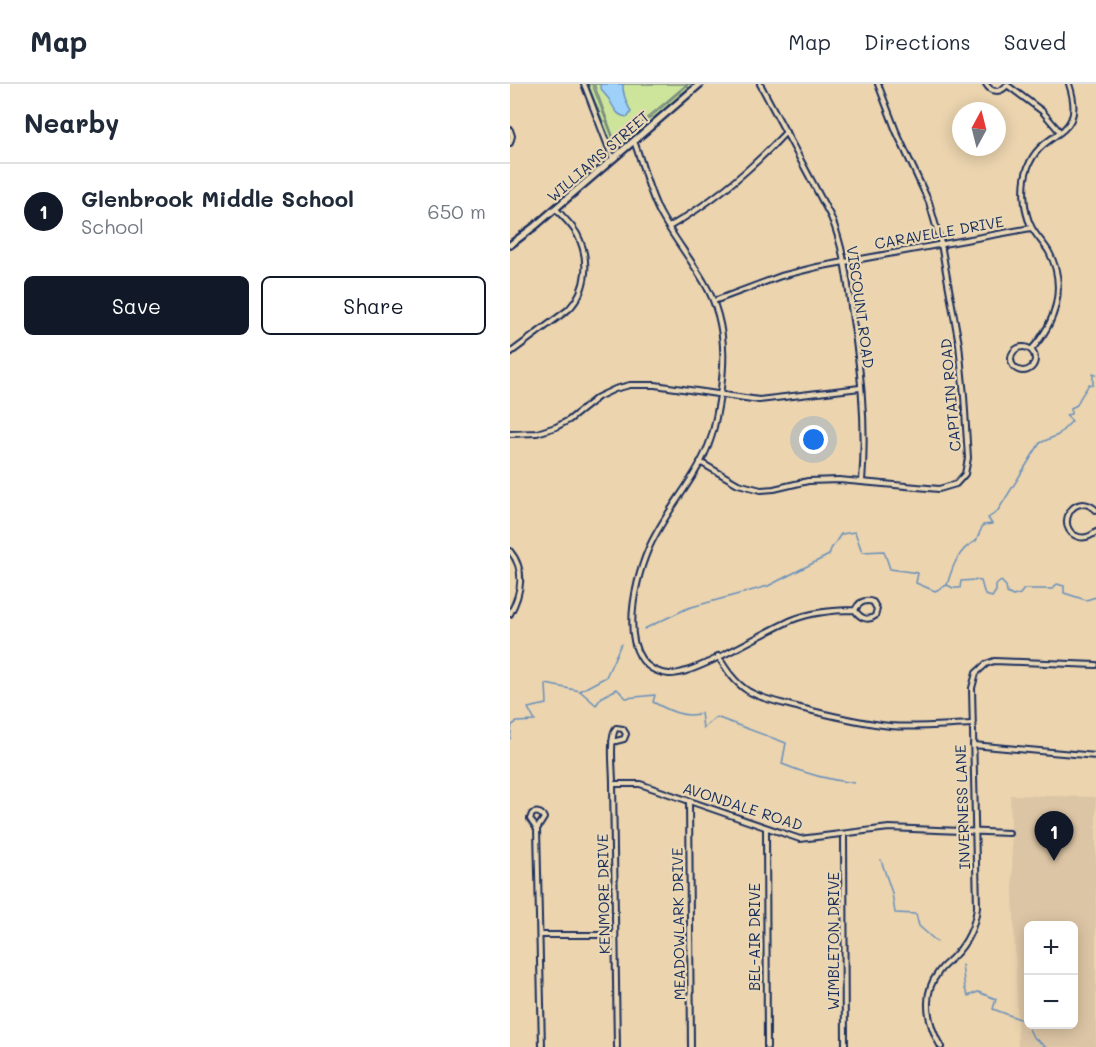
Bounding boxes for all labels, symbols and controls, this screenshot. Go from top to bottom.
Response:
text: Map [30,23,87,59]
text: Map [788,28,831,55]
text: Directions [864,28,971,55]
text: Saved [1004,28,1066,55]
north arrow [952,102,1006,156]
text: Nearby [24,106,119,140]
street label: WILLIAMS STREET [543,106,653,206]
text: Glenbrook Middle School [81,184,354,213]
text: 1 [39,198,48,224]
text: 650 m [428,198,486,224]
street label: CARAVELLE DRIVE [873,211,1006,253]
text: School [81,213,144,239]
street label: VISCOUNT ROAD [842,244,880,370]
button: Save [24,276,249,335]
button: Share [261,276,486,335]
street label: CAPTAIN ROAD [935,338,965,452]
your location [799,425,828,454]
street label: INVERNESS LANE [950,744,974,870]
street label: AVONDALE ROAD [681,777,805,835]
pin: 1 [1034,812,1074,861]
street label: KENMORE DRIVE [592,833,614,954]
street label: MEADOWLARK DRIVE [667,847,689,1001]
street label: WIMBLETON DRIVE [823,871,843,1010]
street label: BEL-AIR DRIVE [744,882,764,991]
map controls [1024,921,1078,1029]
button: + [1024,921,1078,975]
button: − [1024,975,1078,1029]

